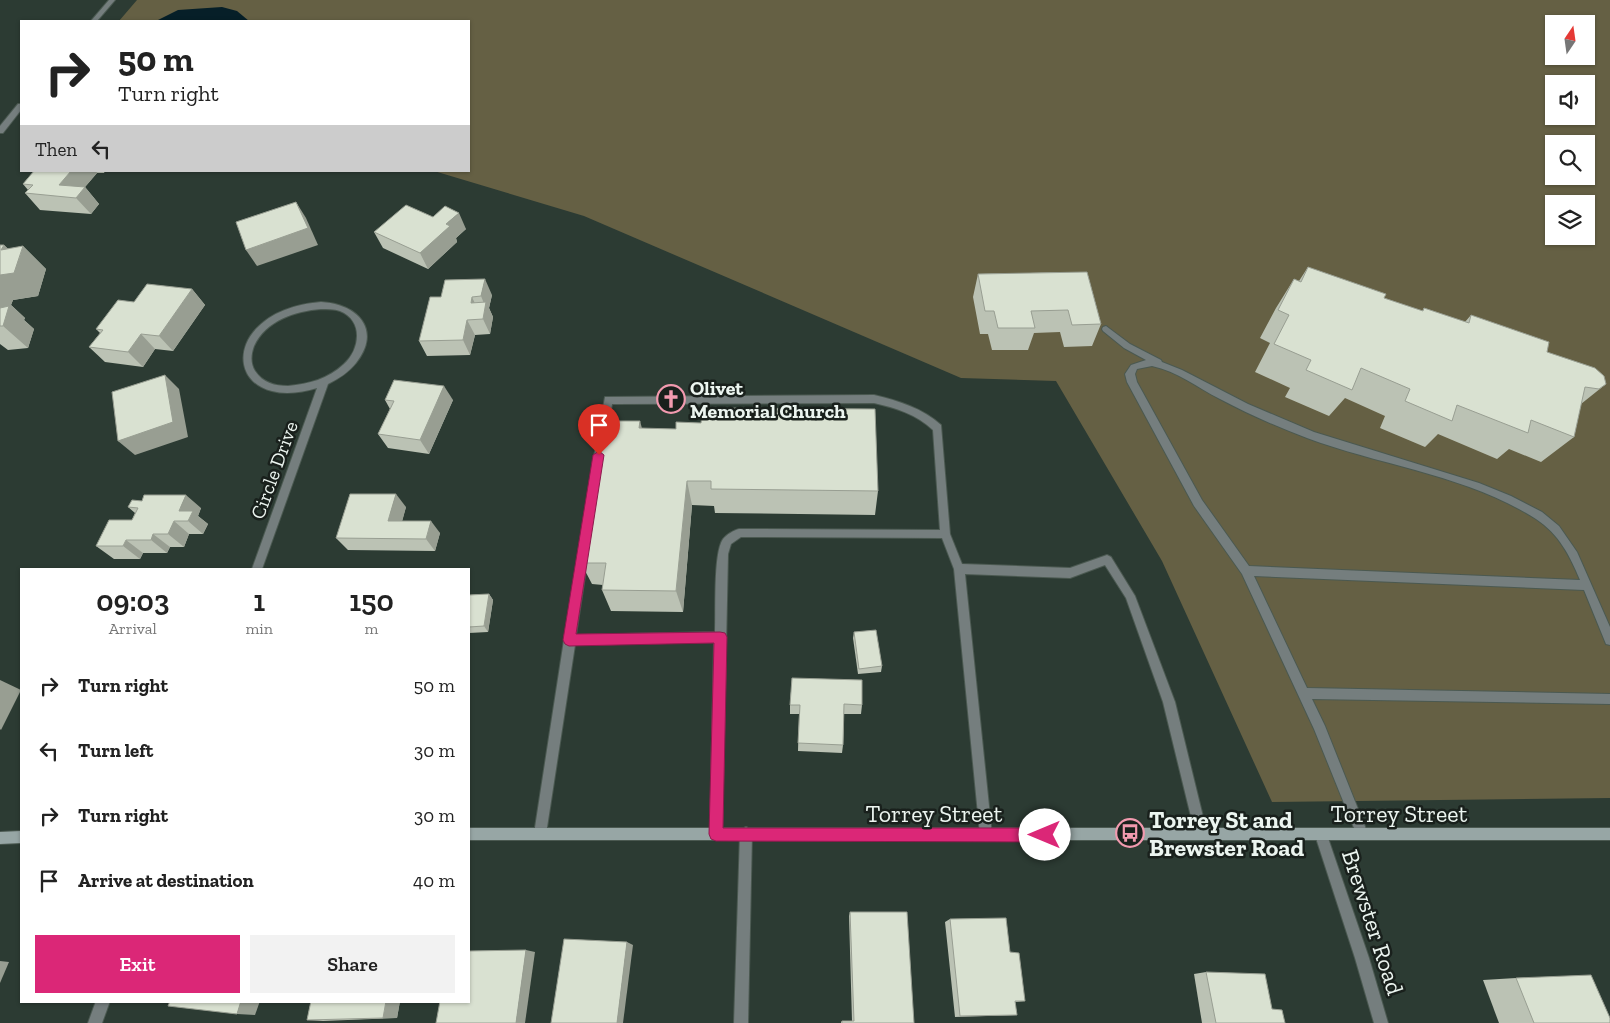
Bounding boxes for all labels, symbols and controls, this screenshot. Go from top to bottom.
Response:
north arrow [1545,15,1595,65]
map controls [1545,15,1595,245]
text: 50 m [118,38,194,80]
icon: right [35,40,100,105]
button: sound [1545,75,1595,125]
text: Turn right [118,80,219,107]
icon: left [87,135,115,163]
button: search [1545,135,1595,185]
text: Then [35,138,77,161]
button: layers [1545,195,1595,245]
place label: Olivet Memorial Church [690,376,846,423]
church icon: Olivet Memorial Church [656,384,686,414]
pin [578,404,620,455]
icon: arrive [585,411,613,439]
street label: Circle Drive [245,418,303,522]
text: 09:03 [96,583,169,619]
text: 1 [253,583,265,619]
text: 150 [349,583,394,619]
text: Arrival [109,619,157,638]
text: min [246,619,273,638]
text: m [365,619,378,638]
icon: right [35,672,63,700]
text: Turn right [78,674,168,697]
text: 50 m [414,674,455,697]
icon: left [35,737,63,765]
text: Turn left [78,739,153,762]
text: 30 m [414,739,455,762]
street label: Torrey Street [865,799,1003,828]
street label: Torrey Street [1330,799,1468,828]
icon: right [35,802,63,830]
text: Turn right [78,804,168,827]
text: 30 m [414,804,455,827]
place label: Torrey St and Brewster Road [1149,805,1304,862]
position arrow [1018,808,1070,860]
bus stop icon: Torrey St and Brewster Road [1115,818,1145,848]
street label: Brewster Road [1336,846,1410,998]
icon: arrive [35,867,63,895]
text: Arrive at destination [78,869,254,892]
text: 40 m [413,869,455,892]
button: Exit [35,935,240,993]
button: Share [250,935,455,993]

